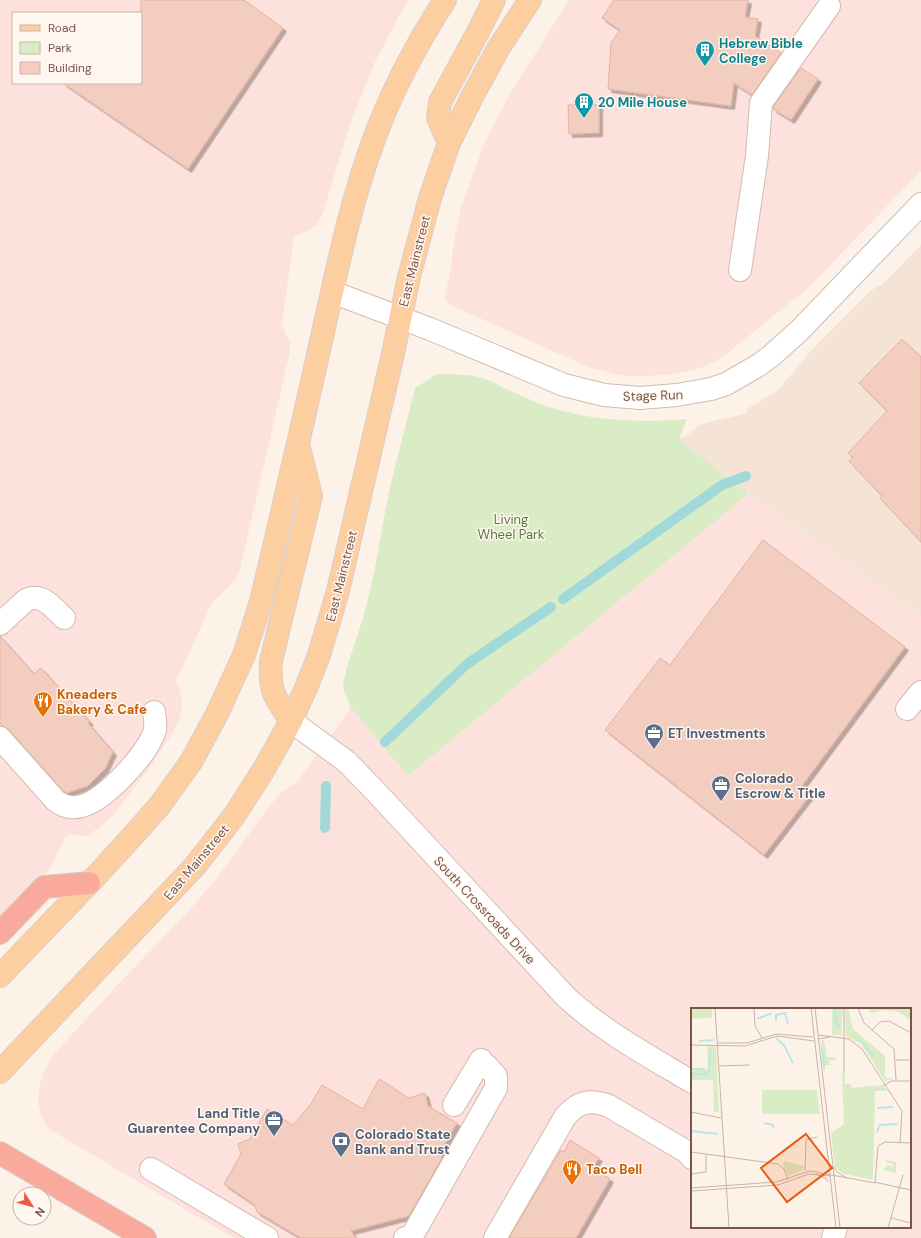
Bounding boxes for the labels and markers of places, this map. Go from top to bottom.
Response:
place label: Hebrew Bible College [719,35,803,67]
building icon: Hebrew Bible College [694,39,716,67]
building icon: 20 Mile House [573,91,595,119]
place label: 20 Mile House [598,94,687,111]
place label: Kneaders Bakery & Cafe [57,686,147,718]
restaurant icon: Kneaders Bakery & Cafe [32,690,54,718]
office icon: ET Investments [643,722,665,750]
place label: ET Investments [668,725,766,742]
place label: Colorado Escrow & Title [735,770,826,802]
office icon: Colorado Escrow & Title [710,774,732,802]
place label: Land Title Guarentee Company [127,1105,260,1137]
office icon: Land Title Guarentee Company [263,1109,285,1137]
place label: Colorado State Bank and Trust [355,1126,451,1158]
bank icon: Colorado State Bank and Trust [330,1130,352,1158]
restaurant icon: Taco Bell [561,1158,583,1186]
place label: Taco Bell [586,1161,642,1178]

